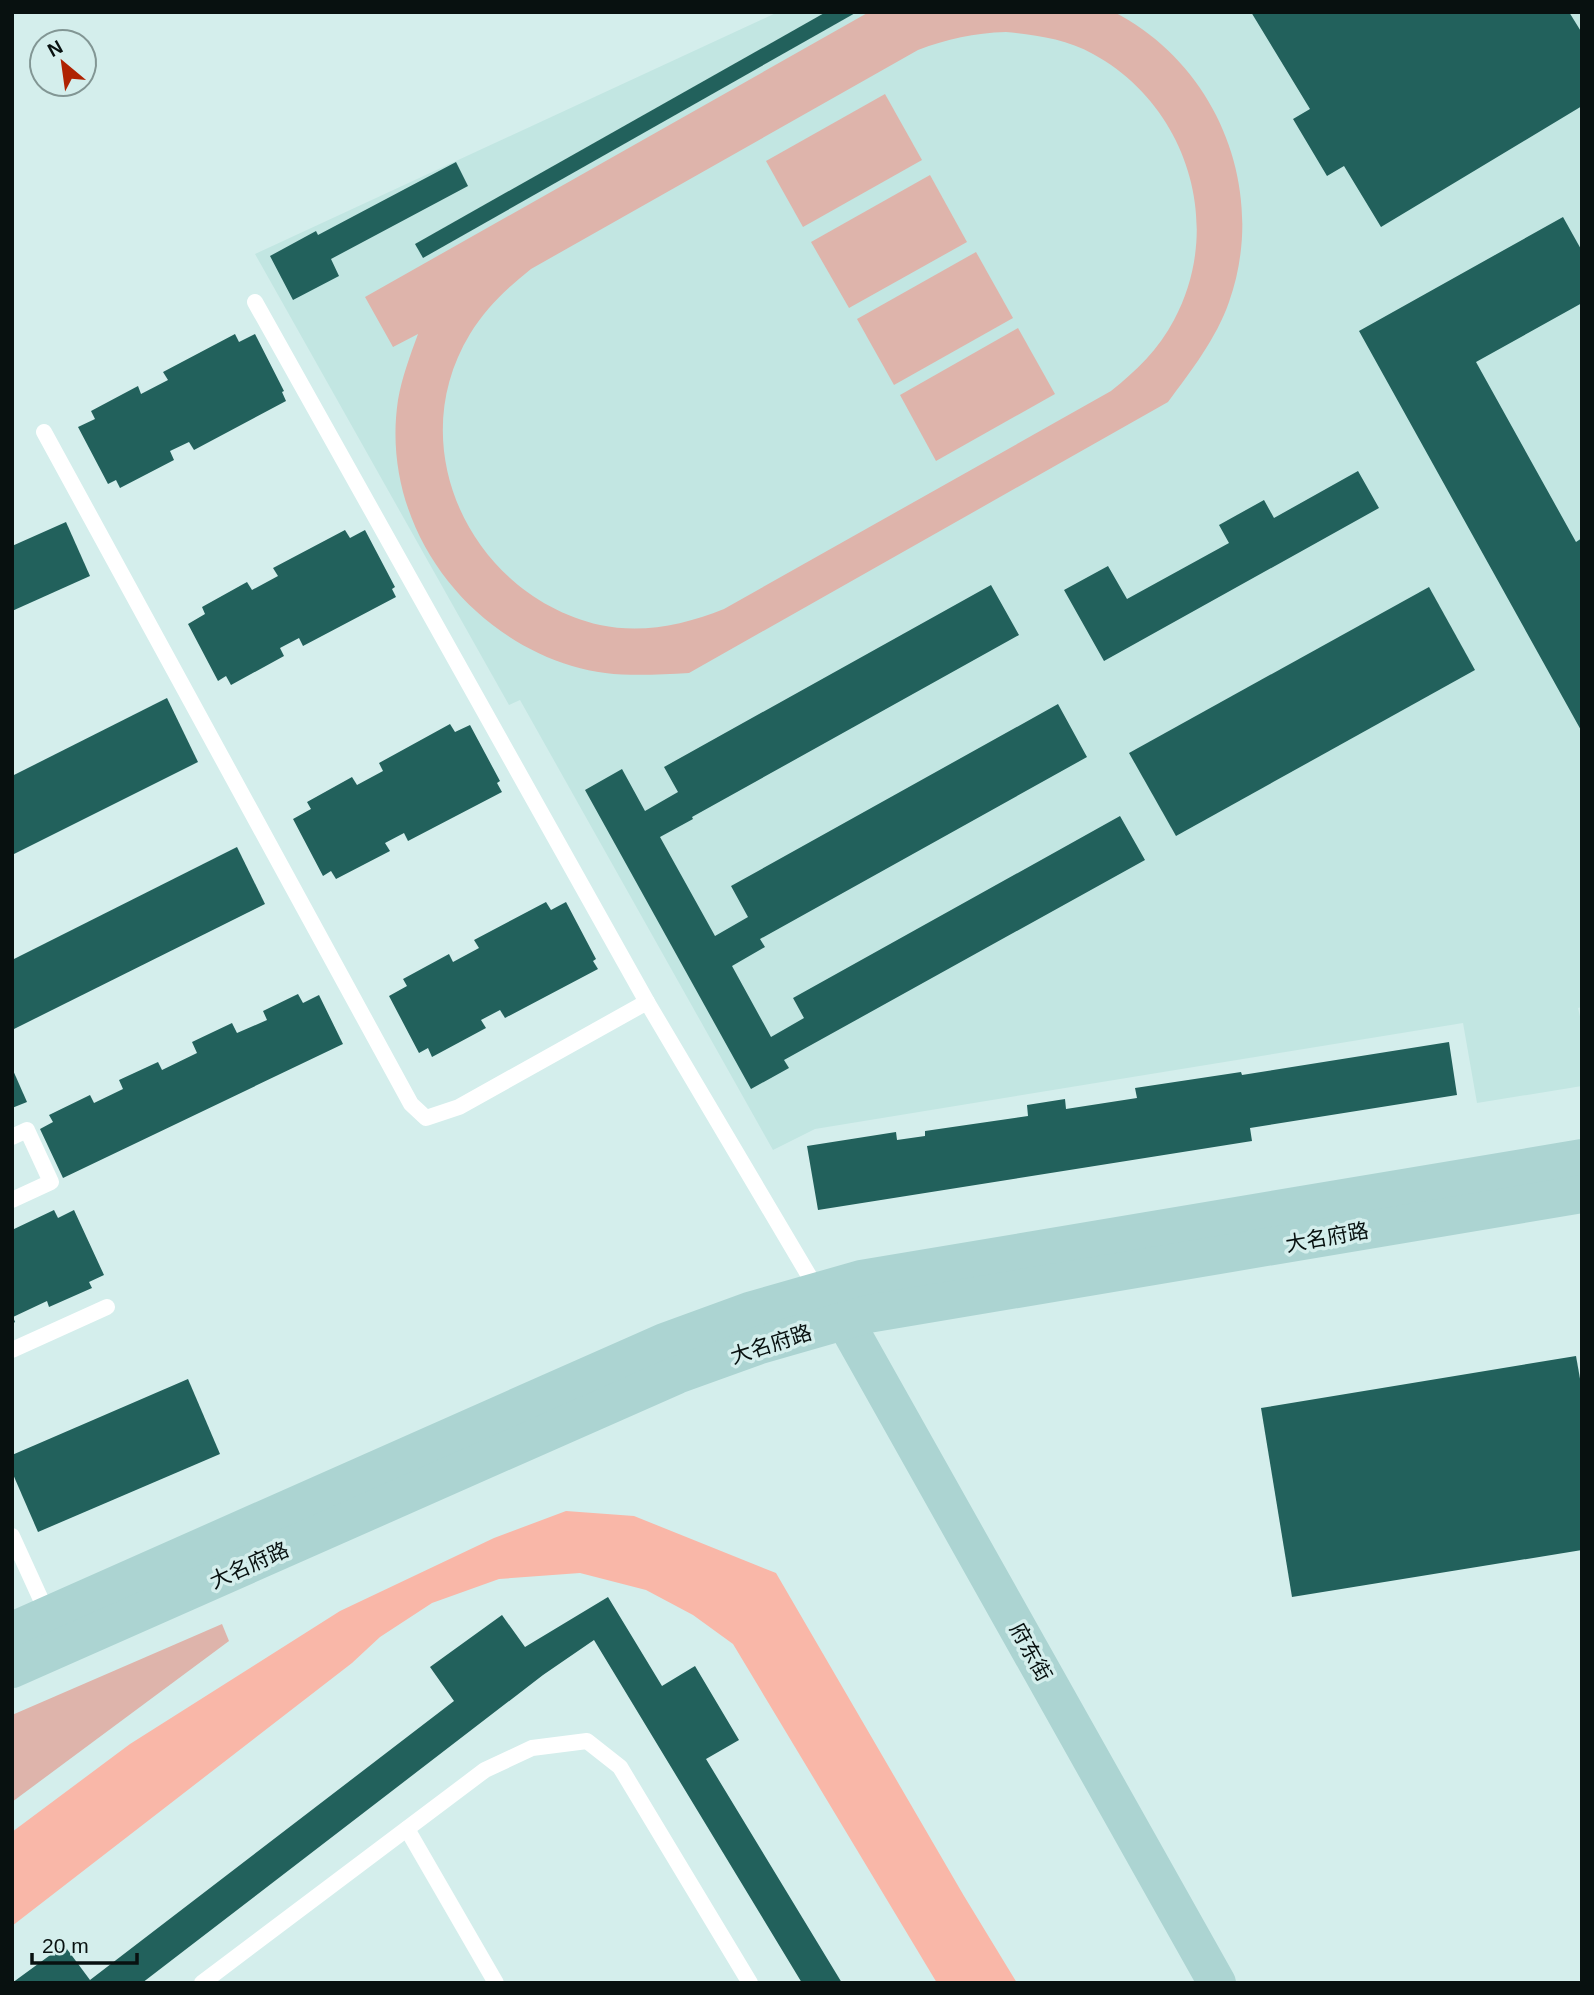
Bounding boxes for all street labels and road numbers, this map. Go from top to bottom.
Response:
street label: 大名府路 [1284,1218,1370,1256]
street label: 大名府路 [728,1320,814,1368]
street label: 大名府路 [206,1537,292,1593]
street label: 府东街 [1006,1619,1056,1685]

